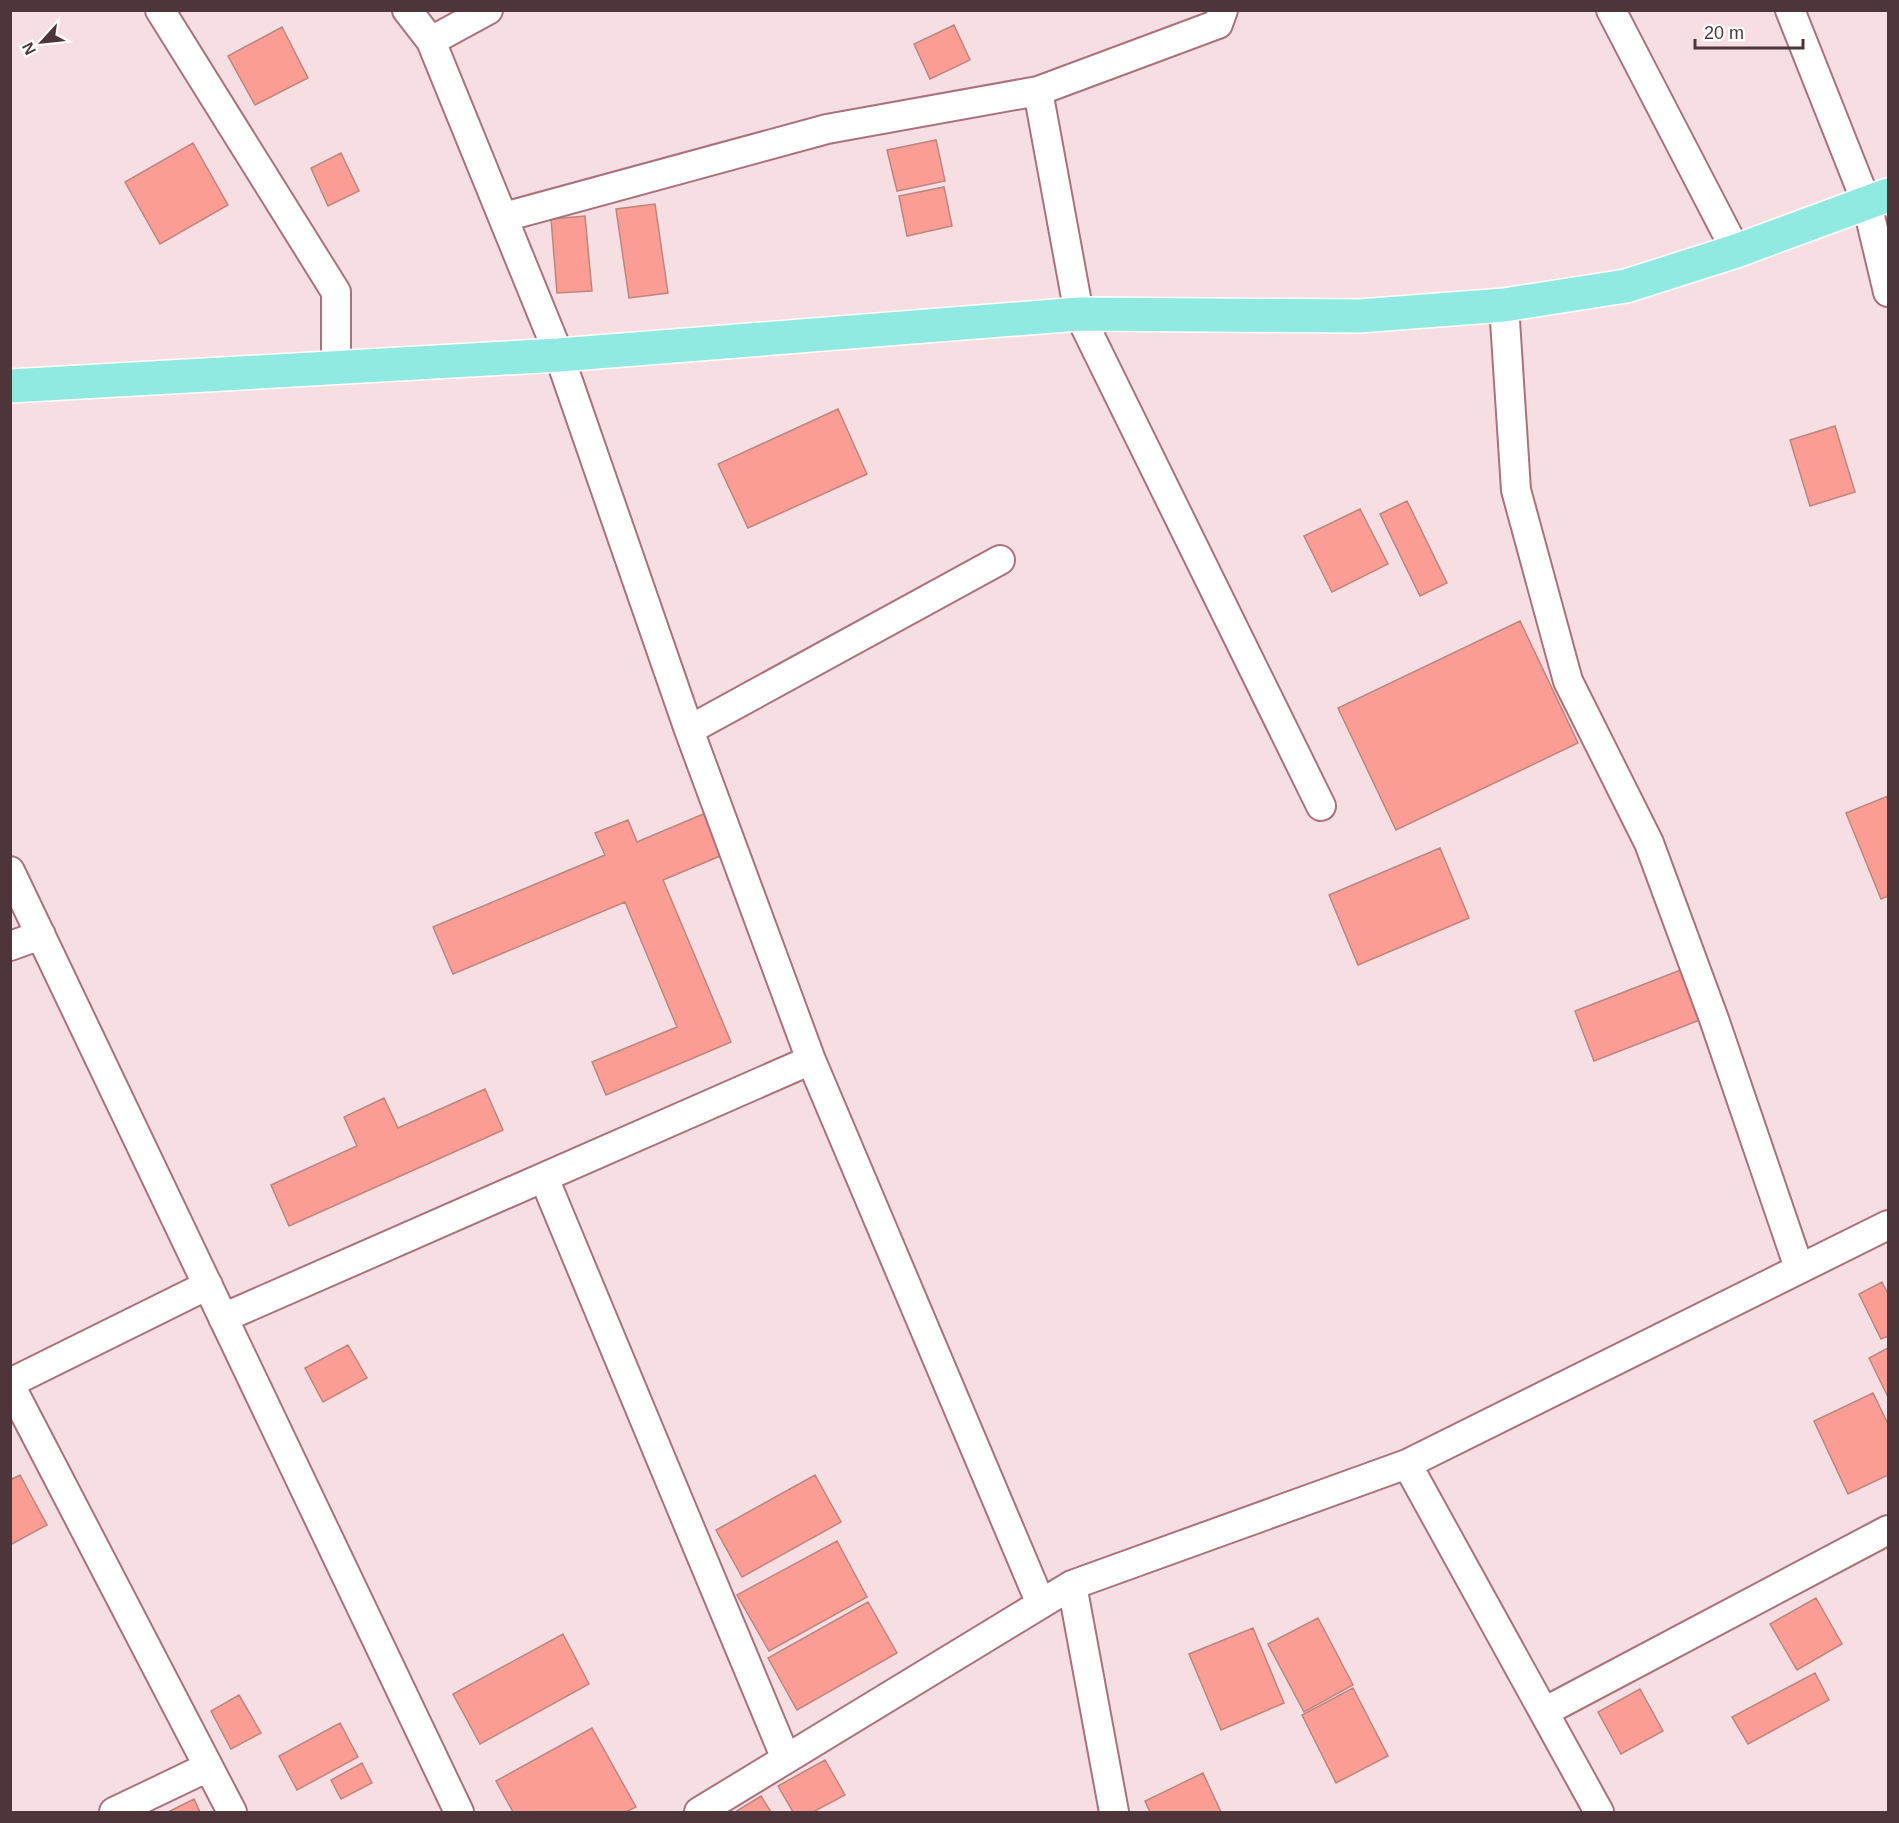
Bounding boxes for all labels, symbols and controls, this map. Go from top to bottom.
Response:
north arrow [12,12,72,72]
scale bar [1695,12,1803,50]
text: 20 m [1704,23,1744,43]
text: N [19,40,39,58]

